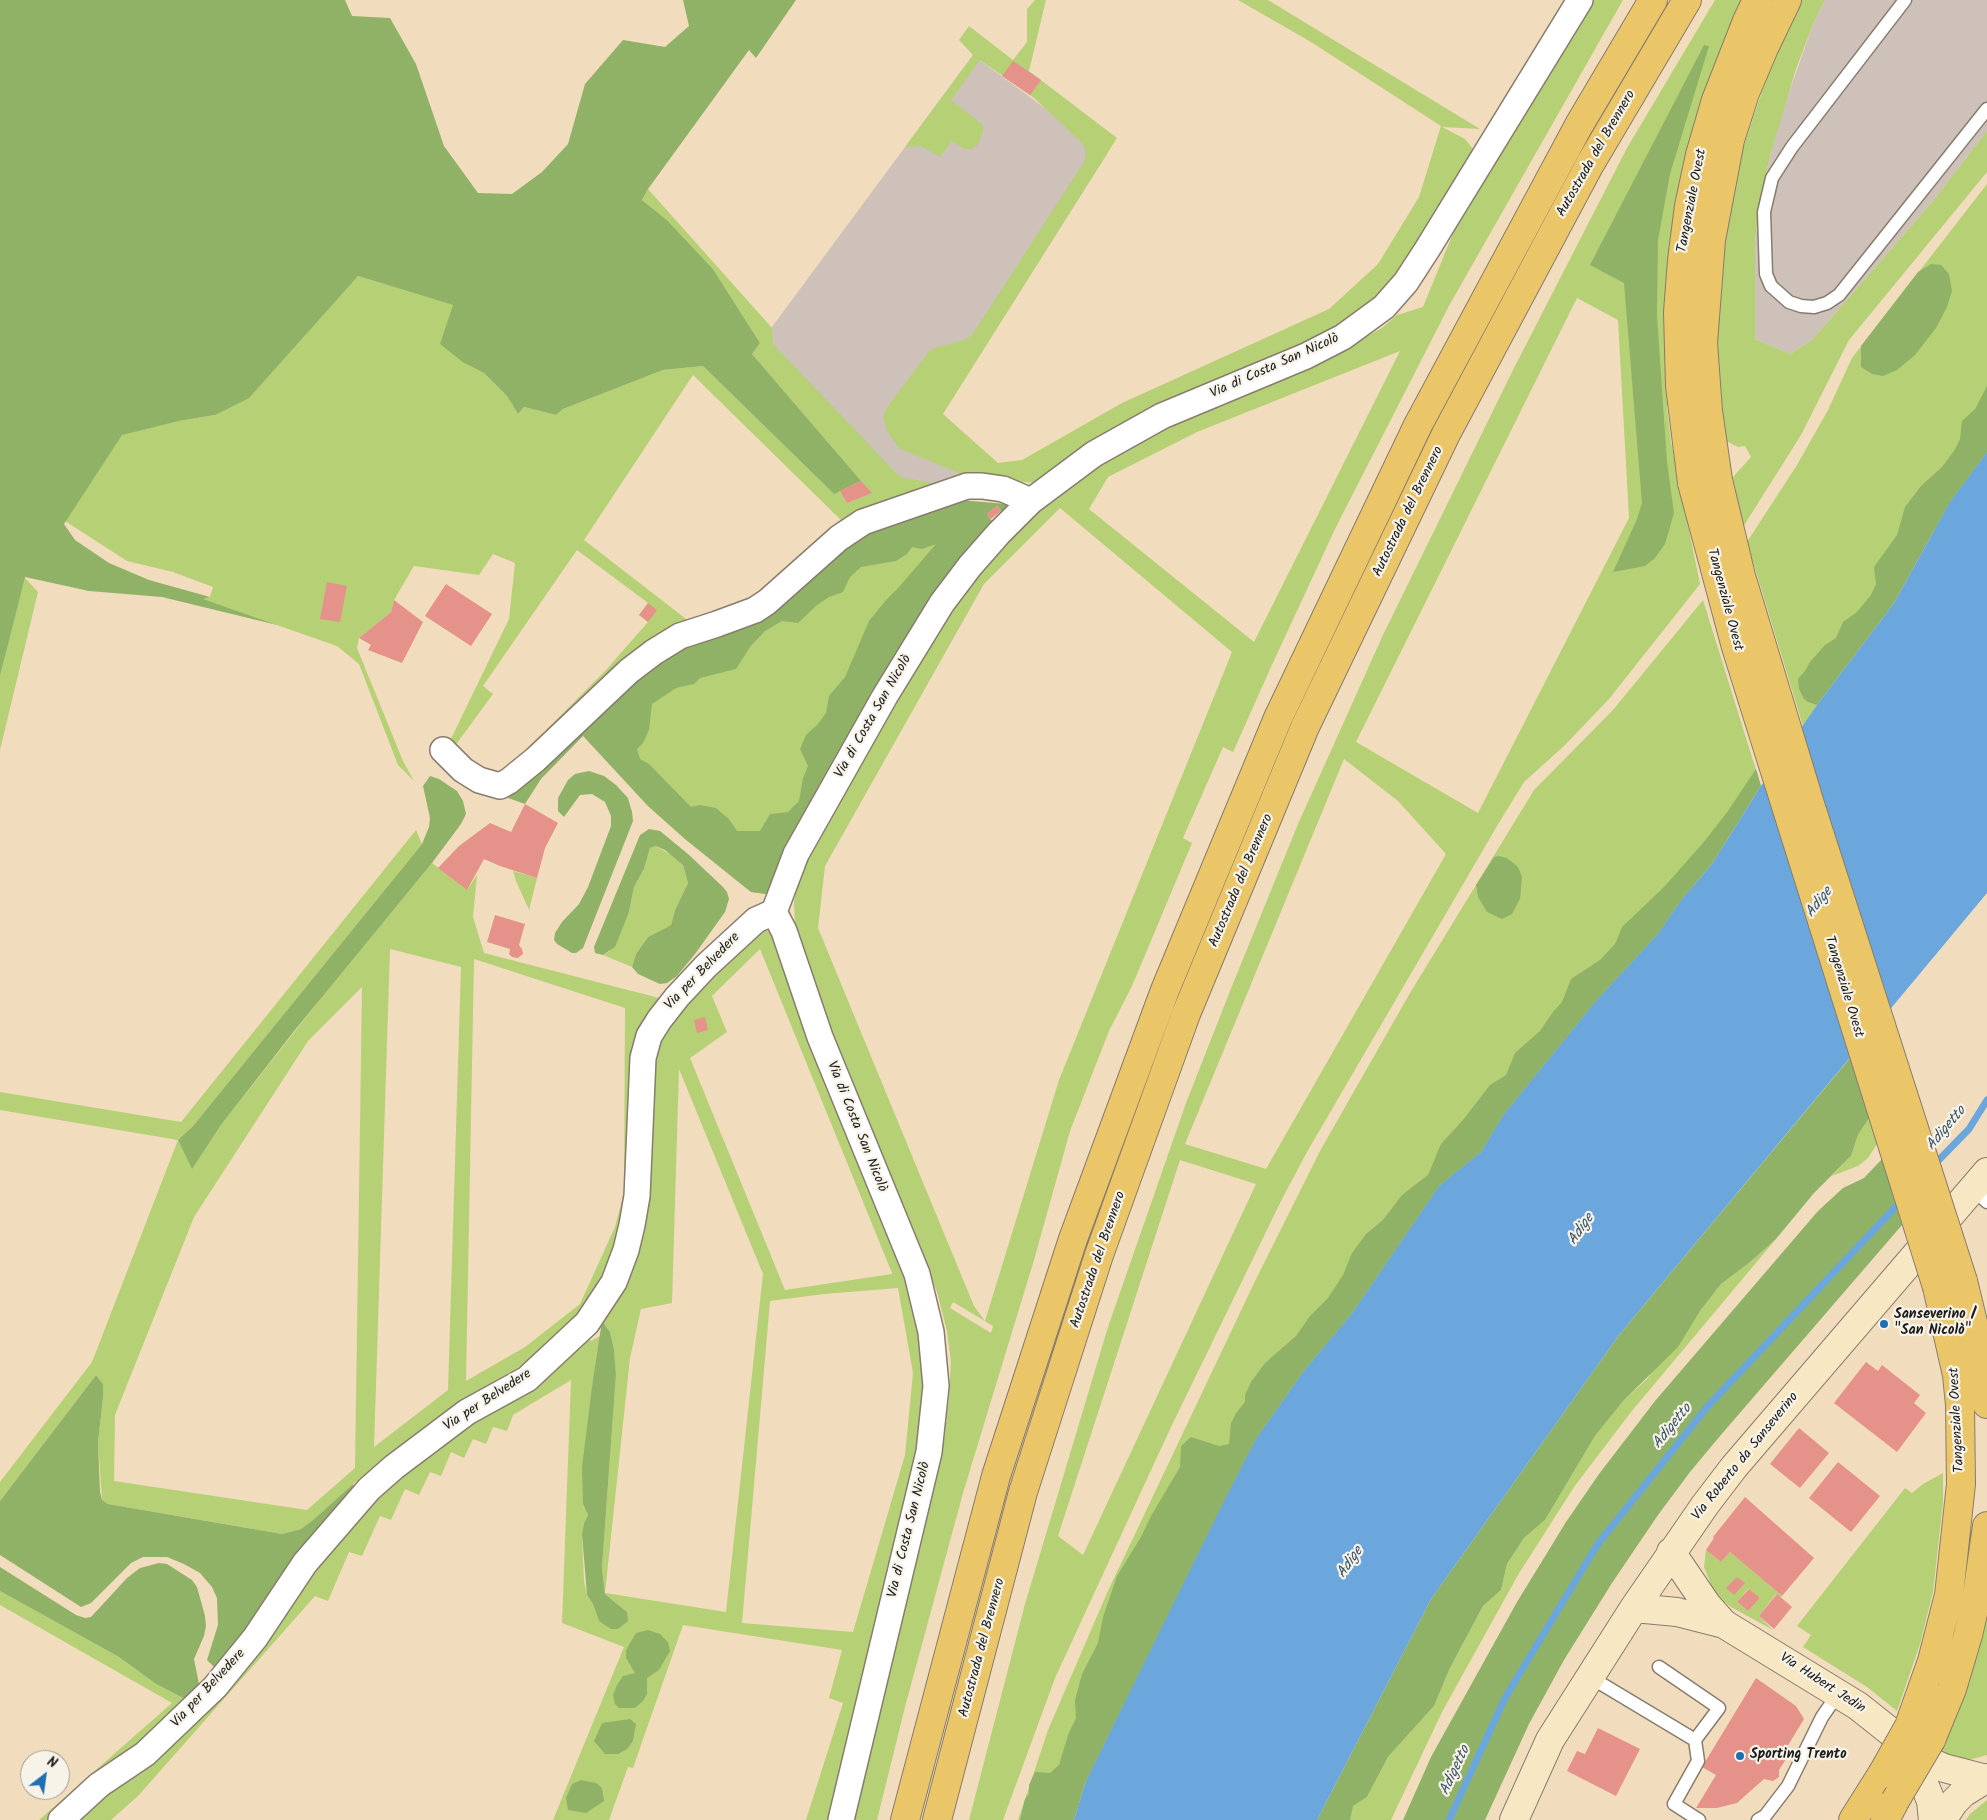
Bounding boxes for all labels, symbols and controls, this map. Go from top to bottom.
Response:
street label: Autostrada del Brennero [1554,88,1640,220]
street label: Tangenziale Ovest [1675,148,1711,254]
street label: Via di Costa San Nicolò [1208,331,1342,403]
street label: Autostrada del Brennero [1370,444,1448,580]
street label: Tangenziale Ovest [1702,547,1746,653]
street label: Via di Costa San Nicolò [832,652,916,782]
street label: Autostrada del Brennero [1206,812,1278,950]
water label: Adige [1802,884,1838,922]
street label: Via per Belvedere [662,930,744,1014]
street label: Tangenziale Ovest [1820,934,1866,1040]
street label: Via di Costa San Nicolò [822,1059,890,1195]
water label: Adigetto [1923,1103,1971,1155]
street label: Autostrada del Brennero [1068,1190,1130,1330]
water label: Adige [1565,1211,1599,1249]
place label: Sanseverino / "San Nicolò" [1894,1308,1975,1340]
marker: Sanseverino / "San Nicolò" [1878,1318,1890,1330]
street label: Via per Belvedere [441,1366,535,1436]
street label: Tangenziale Ovest [1947,1367,1969,1473]
street label: Via Roberto da Sanseverino [1689,1390,1803,1524]
water label: Adigetto [1650,1401,1696,1453]
street label: Via di Costa San Nicolò [885,1460,935,1600]
water label: Adige [1334,1544,1368,1582]
street label: Autostrada del Brennero [956,1577,1010,1719]
street label: Via per Belvedere [168,1646,250,1732]
street label: Via Hubert Jedin [1776,1650,1868,1718]
water label: Adigetto [1437,1743,1475,1799]
place label: Sporting Trento [1750,1748,1847,1764]
north arrow [20,1750,70,1800]
marker: Sporting Trento [1734,1750,1746,1762]
text: N [43,1751,61,1775]

